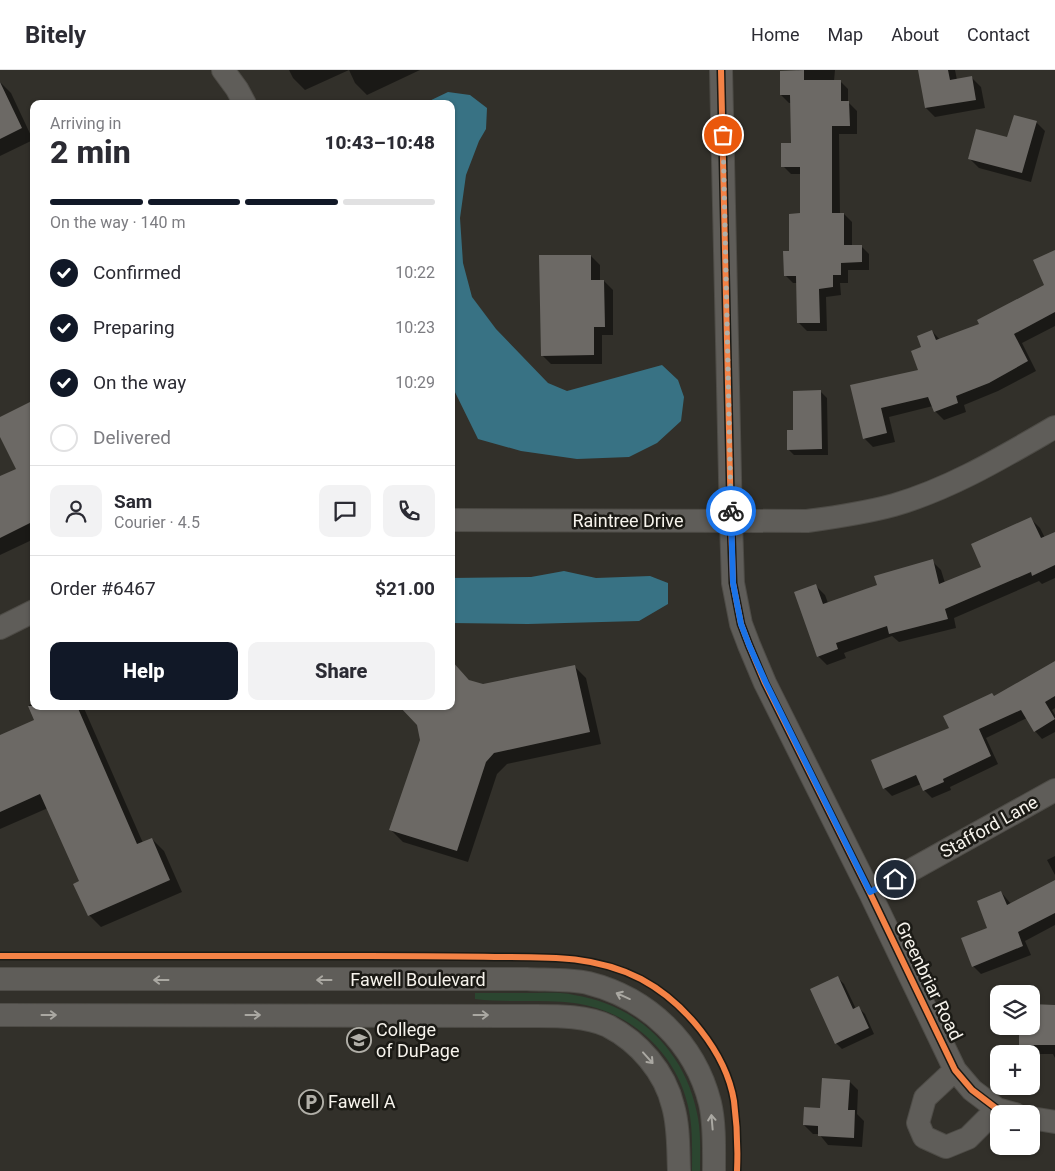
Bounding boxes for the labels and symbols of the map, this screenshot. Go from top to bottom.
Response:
pin [702,114,744,156]
courier [706,486,756,536]
street label: Raintree Drive [572,510,684,531]
street label: Stafford Lane [936,791,1041,862]
pin [874,858,916,900]
street label: Greenbriar Road [892,918,967,1044]
street label: Fawell Boulevard [350,969,486,990]
one-way arrow [154,975,170,985]
one-way arrow [317,975,333,985]
one-way arrow [616,991,631,1000]
one-way arrow [40,1010,56,1020]
one-way arrow [245,1010,261,1020]
one-way arrow [472,1010,488,1020]
place label: College of DuPage [376,1019,459,1061]
school or university icon: College of DuPage [346,1027,372,1053]
one-way arrow [642,1052,654,1065]
parking icon: Fawell A [298,1089,324,1115]
place label: Fawell A [328,1091,396,1112]
one-way arrow [707,1115,717,1131]

